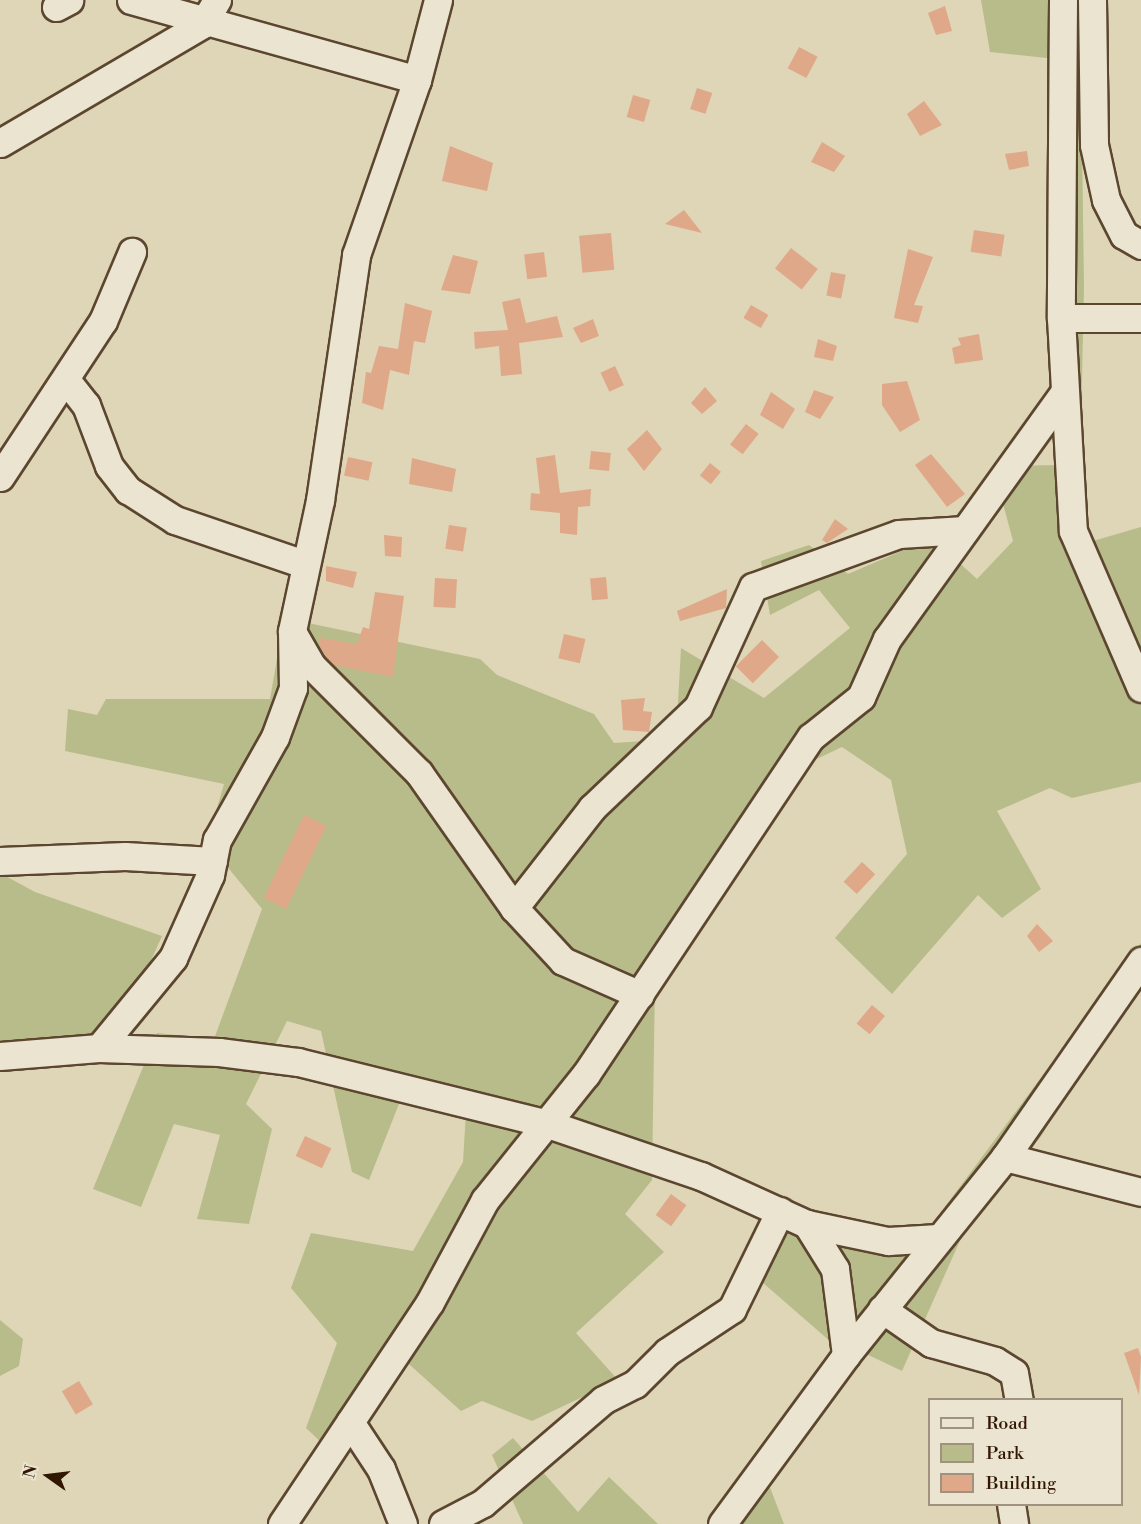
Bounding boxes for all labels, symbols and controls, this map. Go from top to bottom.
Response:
legend [928,1398,1123,1506]
text: Road [986,1412,1028,1435]
text: Park [986,1442,1023,1465]
north arrow [18,1446,78,1506]
text: N [19,1463,42,1480]
text: Building [986,1472,1056,1495]

